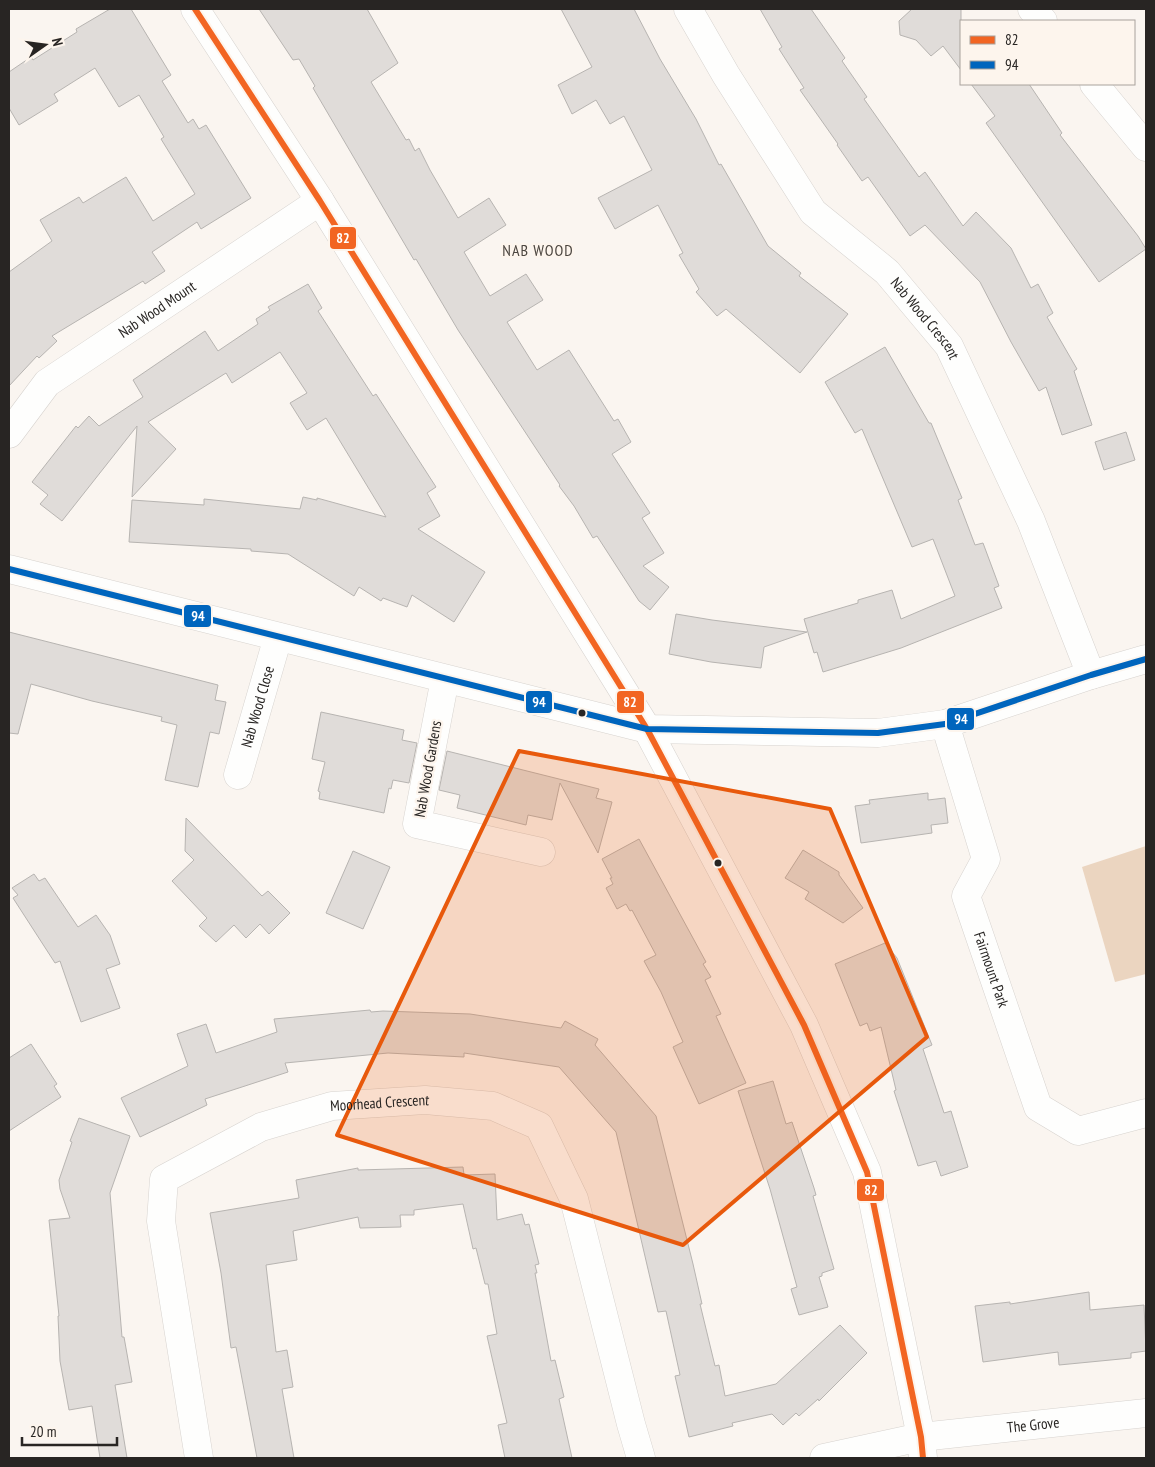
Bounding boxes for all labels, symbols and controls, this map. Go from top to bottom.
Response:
north arrow [20,20,70,70]
legend [960,20,1135,85]
text: 82 [1005,30,1019,49]
text: N [48,36,67,48]
text: 94 [1005,55,1019,74]
line badge: 82 [329,226,357,250]
text: 82 [336,229,350,247]
district label: NAB WOOD [502,240,574,260]
street label: Nab Wood Crescent [887,274,964,362]
street label: Nab Wood Mount [115,277,199,342]
line badge: 94 [183,604,212,628]
text: 94 [191,607,205,625]
street label: Nab Wood Close [236,664,278,750]
line badge: 94 [525,690,553,714]
line badge: 82 [616,690,645,714]
text: 94 [532,693,546,711]
text: 82 [623,693,637,711]
line badge: 94 [946,707,975,731]
unlabelled marker [577,708,587,718]
text: 94 [954,710,968,728]
street label: Nab Wood Gardens [410,719,445,819]
unlabelled marker [713,858,723,868]
street label: Fairmount Park [970,929,1013,1010]
street label: Moorhead Crescent [329,1090,430,1115]
line badge: 82 [856,1178,885,1202]
text: 82 [864,1181,878,1199]
street label: The Grove [1006,1412,1060,1437]
scale bar [22,1414,118,1446]
text: 20 m [30,1422,56,1441]

